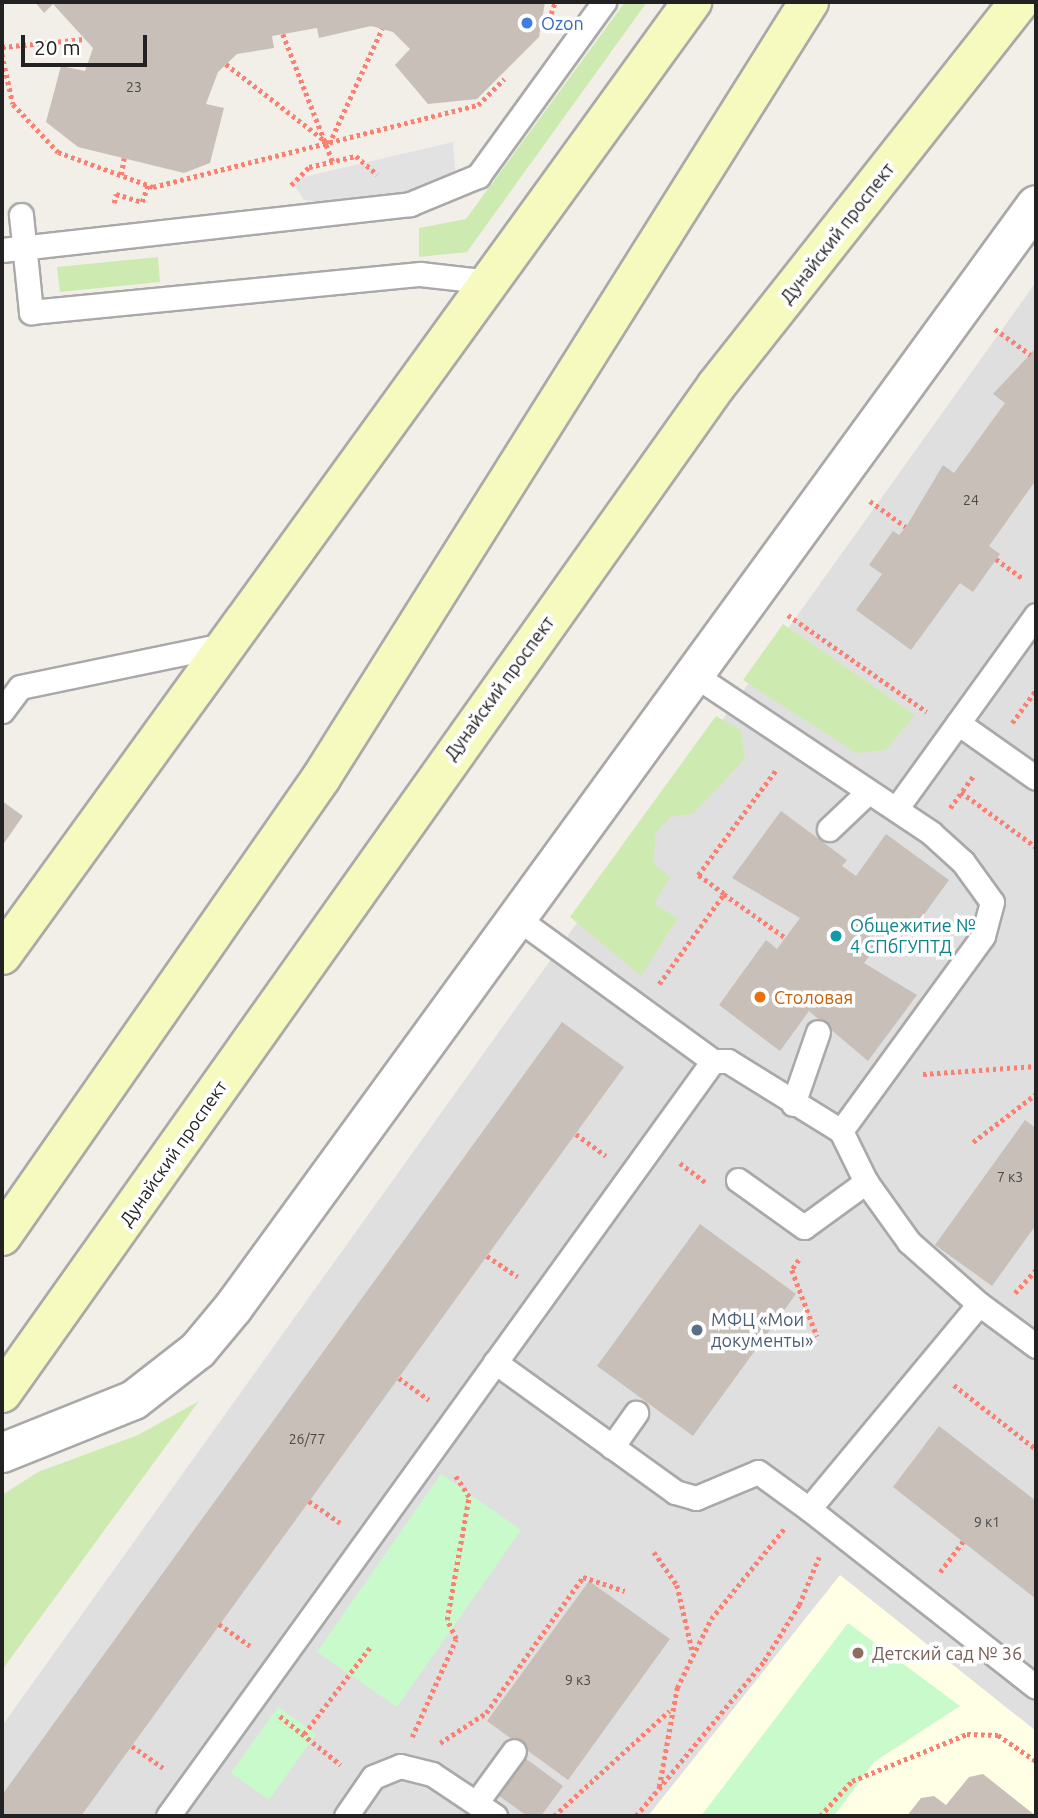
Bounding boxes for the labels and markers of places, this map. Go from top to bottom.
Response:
place label: Ozon [541,12,584,34]
marker: Ozon [519,15,535,31]
place label: Общежитие № 4 СПбГУПТД [850,915,976,958]
marker: Общежитие № 4 СПбГУПТД [828,928,844,944]
place label: Столовая [774,986,853,1008]
marker: Столовая [752,989,768,1005]
place label: МФЦ «Мои документы» [711,1309,813,1352]
marker: МФЦ «Мои документы» [689,1322,705,1338]
place label: Детский сад № 36 [872,1642,1022,1664]
marker: Детский сад № 36 [850,1645,866,1661]

